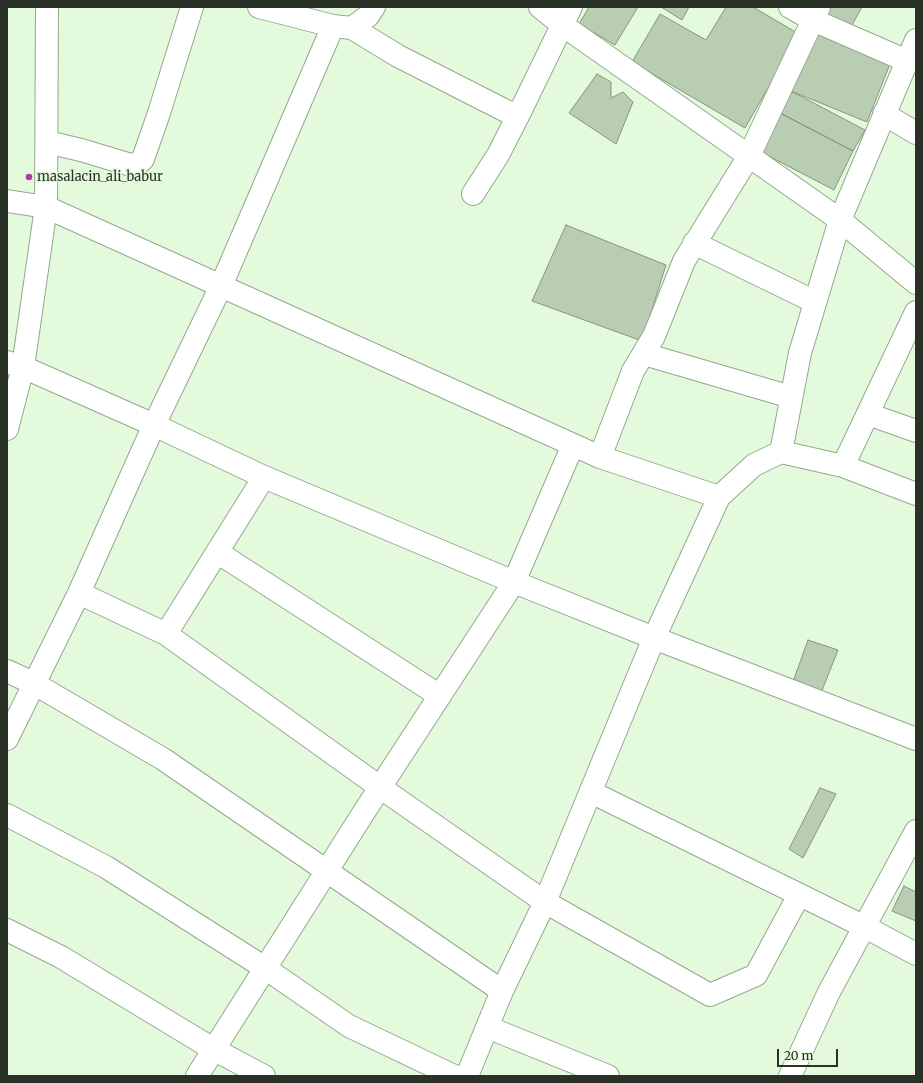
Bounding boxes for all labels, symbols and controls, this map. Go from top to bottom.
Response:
place label: masalacin_ali_babur [37,169,163,185]
marker: masalacin_ali_babur [24,172,34,182]
scale bar [779,1041,840,1067]
text: 20 m [784,1048,813,1063]

